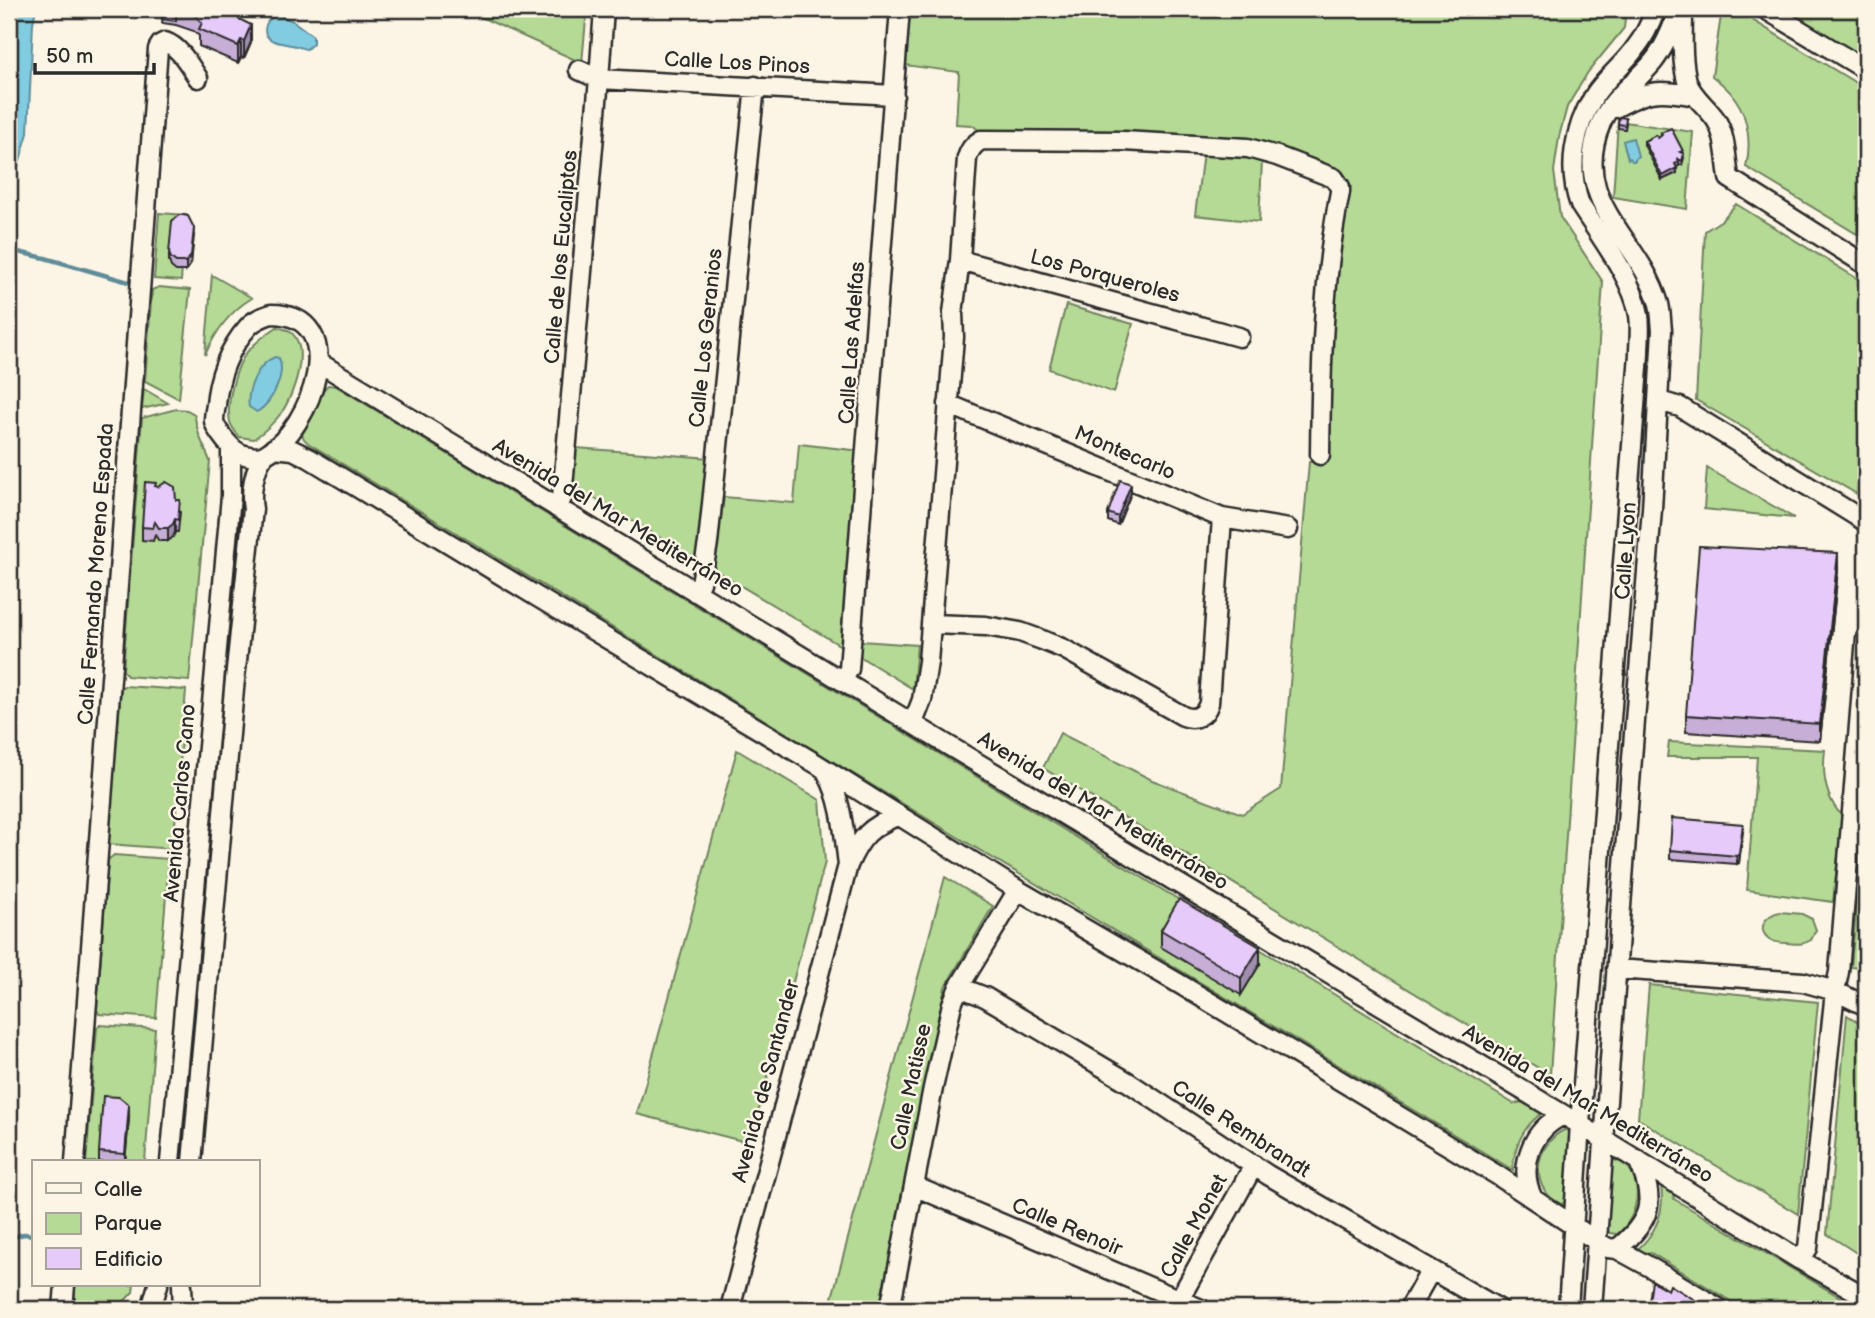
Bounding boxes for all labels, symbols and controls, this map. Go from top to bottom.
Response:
scale bar [35,32,154,76]
text: 50 m [46,44,93,69]
street label: Calle Los Pinos [664,47,810,79]
street label: Calle de los Eucaliptos [539,149,583,365]
street label: Los Porqueroles [1027,244,1183,308]
street label: Calle Los Geranios [684,247,728,429]
street label: Calle Las Adelfas [834,261,870,425]
street label: Montecarlo [1071,421,1179,485]
street label: Calle Fernando Moreno Espada [73,422,119,726]
street label: Avenida del Mar Mediterráneo [488,433,748,603]
street label: Calle Lyon [1610,501,1642,601]
street label: Avenida Carlos Cano [159,703,201,903]
street label: Avenida del Mar Mediterráneo [973,726,1233,896]
street label: Avenida de Santander [727,977,805,1185]
street label: Avenida del Mar Mediterráneo [1458,1019,1718,1189]
street label: Calle Matisse [885,1021,937,1153]
street label: Calle Rembrandt [1167,1075,1315,1183]
legend [32,1160,259,1286]
street label: Calle Monet [1155,1169,1233,1282]
text: Calle [94,1177,143,1202]
street label: Calle Renoir [1008,1192,1126,1262]
text: Parque [94,1211,162,1236]
text: Edificio [94,1247,163,1272]

